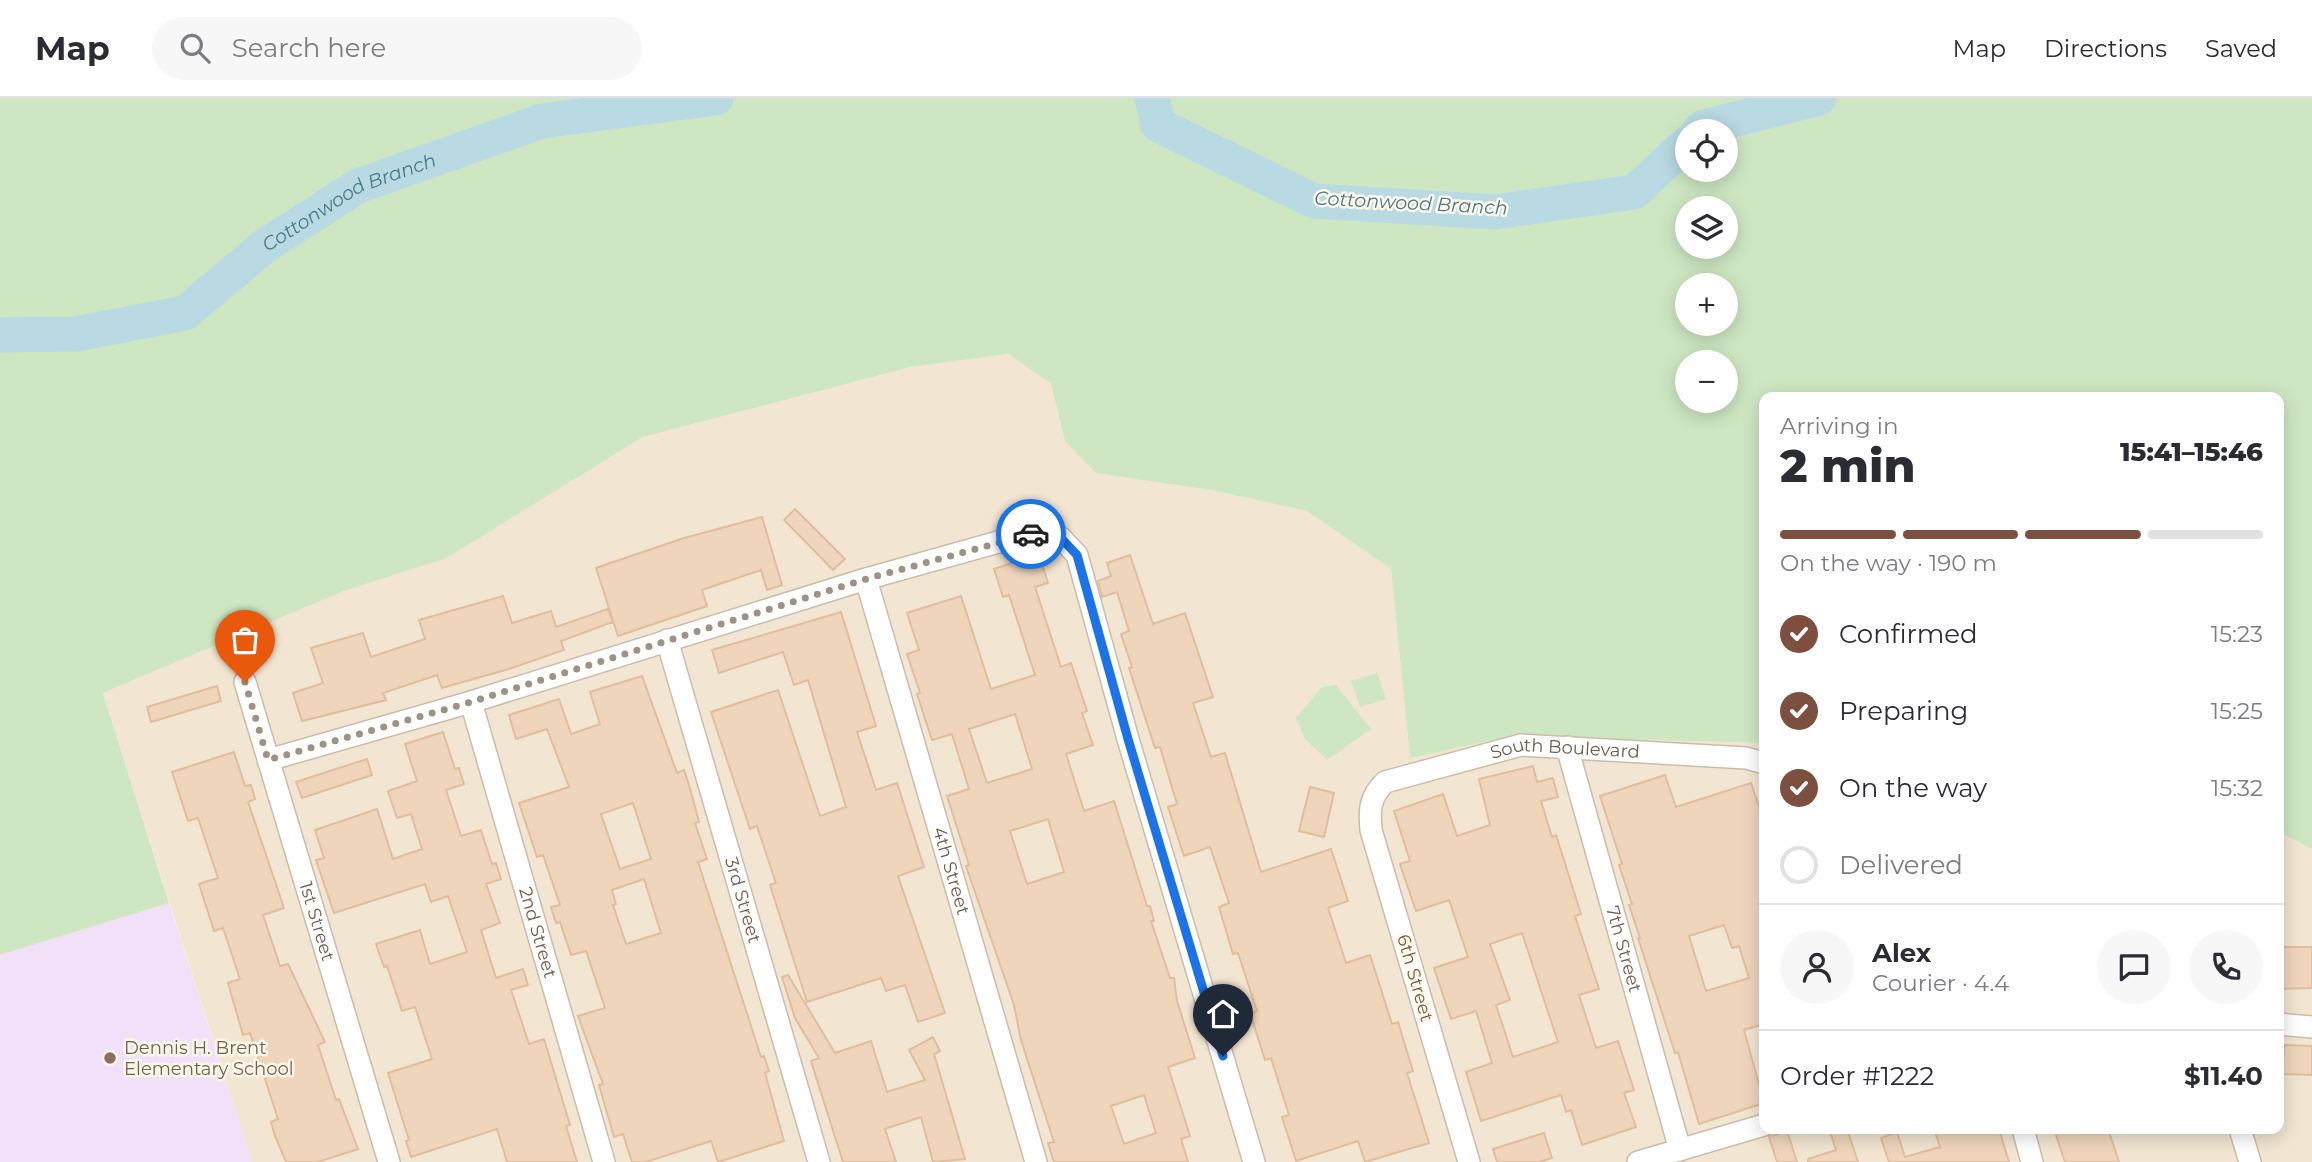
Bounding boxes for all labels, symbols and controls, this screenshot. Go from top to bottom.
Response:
search box [152,17,642,80]
text: Map [35,28,110,68]
icon: search [176,29,214,67]
text: Search here [232,32,386,64]
text: Map [1953,34,2006,63]
text: Directions [2044,34,2167,63]
text: Saved [2205,34,2277,63]
map controls [1675,119,1738,413]
button: locate [1675,119,1738,182]
water label: Cottonwood Branch [258,148,439,256]
water label: Cottonwood Branch [1314,186,1508,220]
button: layers [1675,196,1738,259]
button: + [1675,273,1738,336]
button: − [1675,350,1738,413]
text: Arriving in [1780,412,1899,440]
text: 15:41–15:46 [2120,436,2263,468]
text: 2 min [1780,437,1915,494]
courier [996,499,1066,569]
icon: car [1012,515,1050,553]
text: On the way · 190 m [1780,549,1997,577]
pin [215,610,275,682]
icon: check [1780,615,1818,653]
text: Confirmed [1839,618,1978,650]
text: 15:23 [2211,620,2263,648]
icon: bag [226,621,264,659]
icon: check [1780,692,1818,730]
text: Preparing [1839,695,1968,727]
text: 15:25 [2211,697,2263,725]
street label: South Boulevard [1488,734,1640,764]
icon: check [1780,769,1818,807]
text: On the way [1839,772,1987,804]
text: 15:32 [2211,774,2263,802]
street label: 4th Street [928,824,974,917]
text: Delivered [1839,849,1963,881]
street label: 3rd Street [720,855,766,946]
street label: 1st Street [295,879,339,964]
street label: 2nd Street [514,884,561,981]
street label: 7th Street [1601,903,1646,995]
button: person [1780,930,1854,1004]
button: chat [2097,930,2171,1004]
button: phone [2189,930,2263,1004]
street label: 6th Street [1392,932,1438,1024]
text: Alex [1872,937,1931,969]
text: Courier · 4.4 [1872,969,2009,997]
pin [1193,984,1253,1056]
icon: home [1204,995,1242,1033]
place label: Dennis H. Brent Elementary School [124,1037,294,1080]
marker: Dennis H. Brent Elementary School [102,1050,118,1066]
text: Order #1222 [1780,1060,1934,1092]
text: $11.40 [2184,1060,2263,1092]

